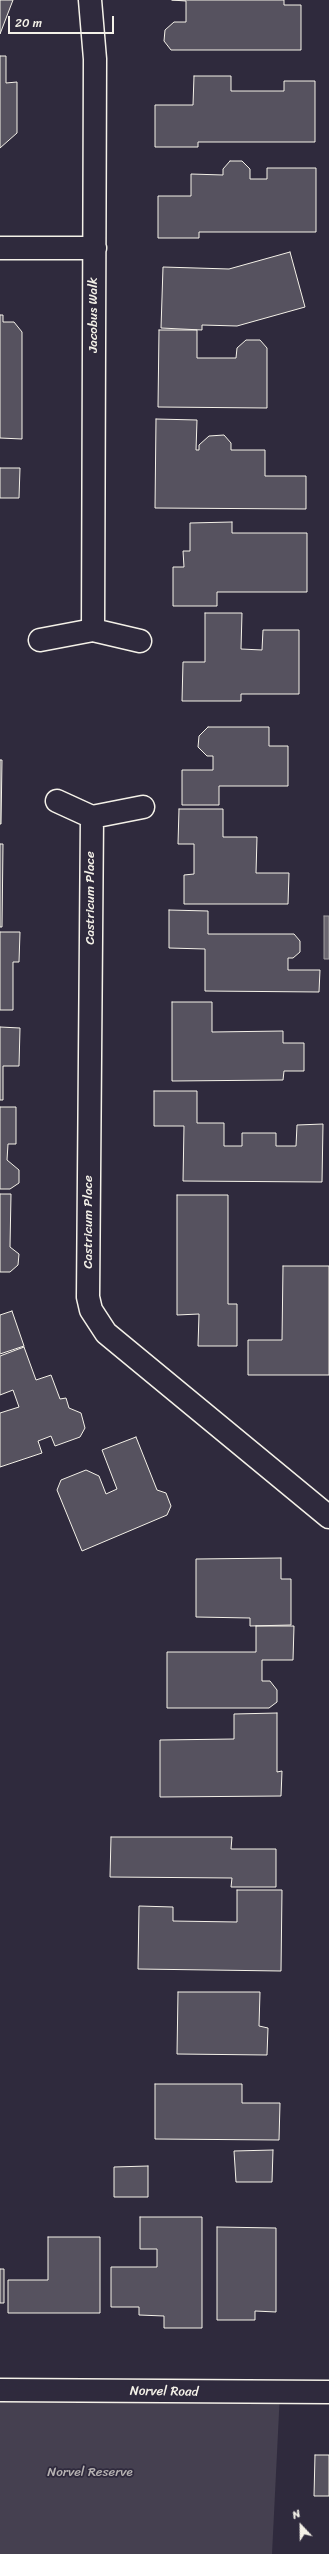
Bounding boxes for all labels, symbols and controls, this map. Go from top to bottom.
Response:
scale bar [10,8,116,34]
text: 20 m [15,12,42,34]
street label: Jacobus Walk [86,277,102,353]
street label: Castricum Place [83,851,99,945]
street label: Castricum Place [81,1175,97,1269]
street label: Norvel Road [130,2384,198,2400]
park label: Norvel Reserve [47,2465,133,2481]
text: N [289,2504,303,2525]
north arrow [281,2506,321,2546]

